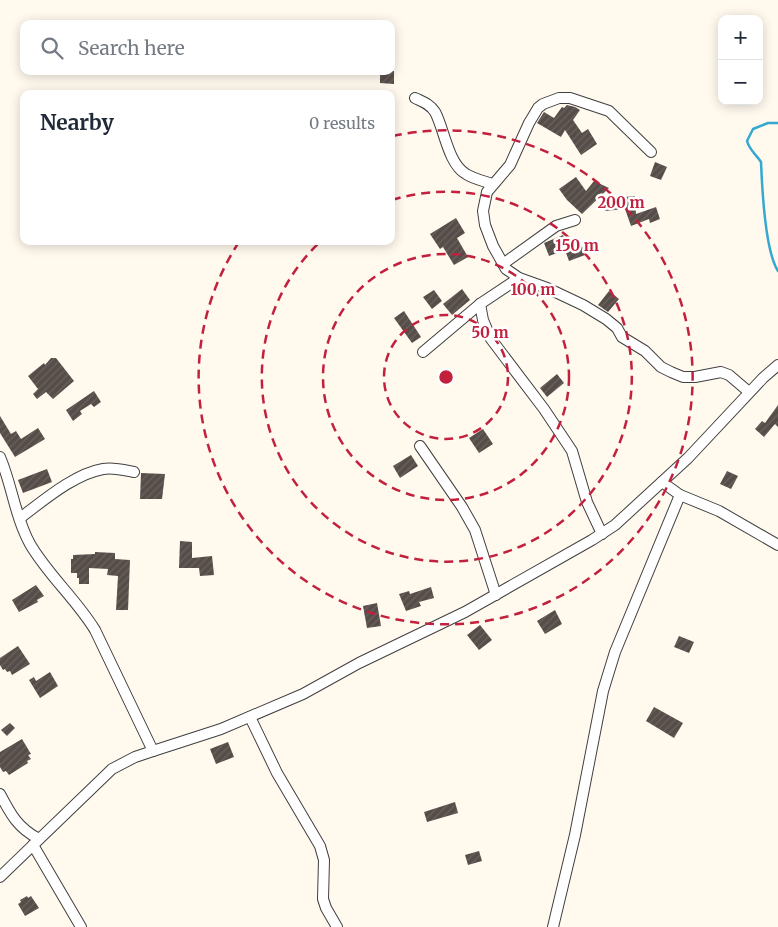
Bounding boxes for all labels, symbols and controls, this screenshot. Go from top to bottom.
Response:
map controls [718,15,763,105]
button: + [718,15,763,60]
search box [20,20,395,75]
icon: search [38,34,66,62]
text: Search here [78,36,185,60]
button: − [718,60,763,105]
text: Nearby [40,109,114,136]
text: 0 results [309,113,375,133]
text: 200 m [597,193,645,212]
text: 150 m [555,236,599,255]
text: 100 m [511,280,555,299]
text: 50 m [471,323,509,342]
centre of rings [437,368,455,386]

